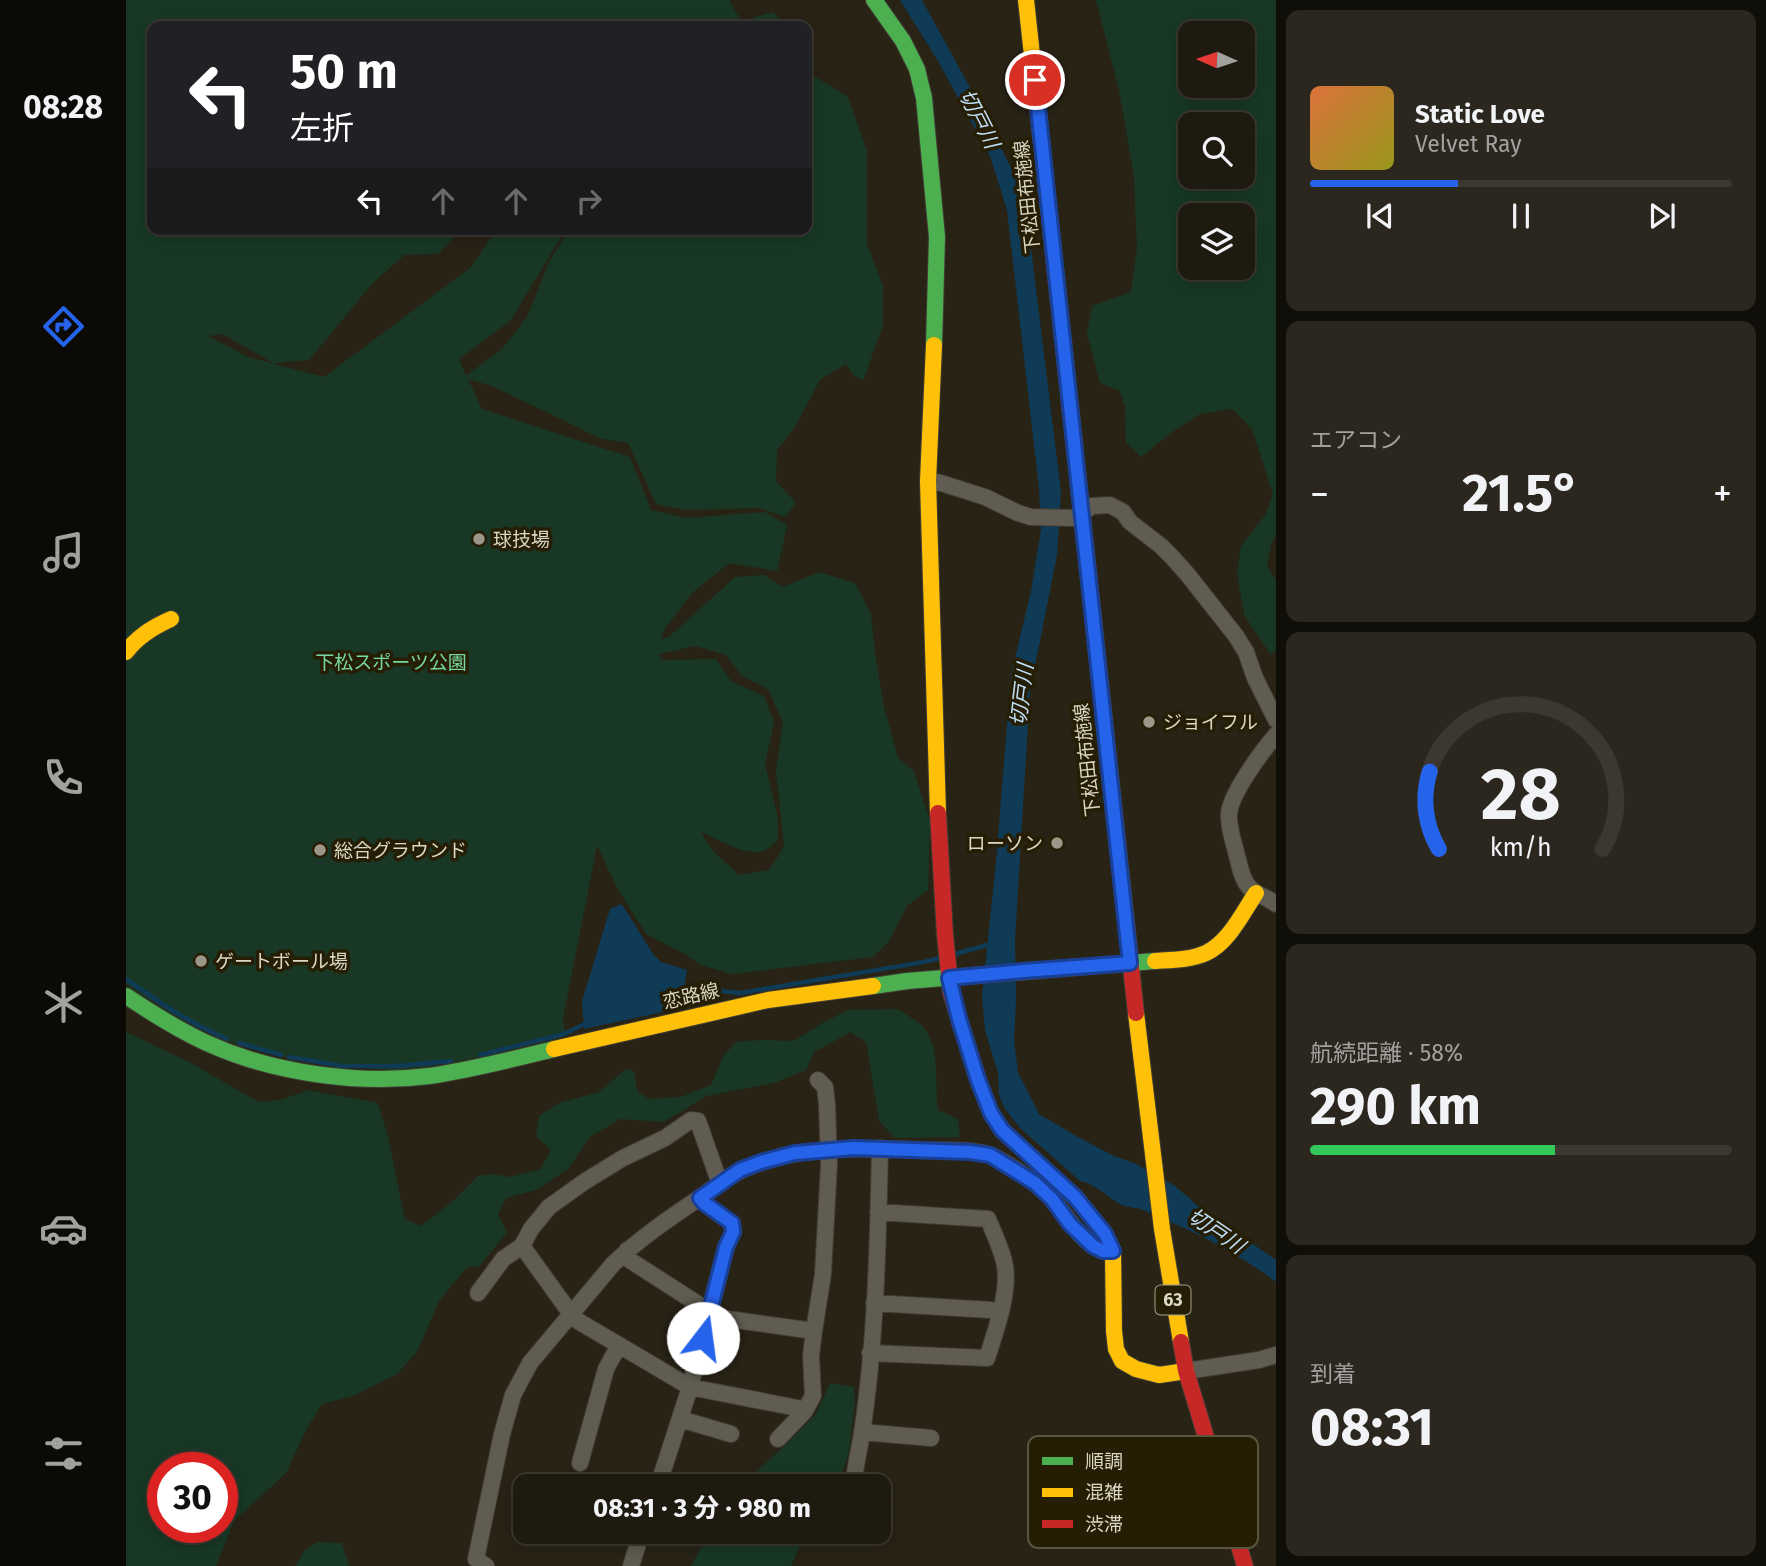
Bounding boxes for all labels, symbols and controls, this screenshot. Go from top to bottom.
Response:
north arrow [1178,21,1255,98]
map controls [1178,21,1255,280]
text: 50 m [290,42,398,101]
icon: left [175,49,266,140]
pin [1005,50,1065,110]
icon: arrive [1016,61,1054,99]
water label: 切戸川 [953,85,1006,155]
text: 08:28 [23,88,103,126]
text: Static Love [1415,99,1545,130]
text: 左折 [290,109,354,147]
button: search [1178,112,1255,189]
text: Velvet Ray [1415,130,1522,158]
street label: 下松田布施線 [1010,139,1044,255]
icon: left [351,182,389,220]
icon: ahead [424,182,462,220]
icon: ahead [497,182,535,220]
icon: right [570,182,608,220]
icon: previous [1361,197,1399,235]
icon: pause [1502,197,1540,235]
icon: next [1643,197,1681,235]
button: layers [1178,203,1255,280]
icon: directions [39,302,88,351]
text: エアコン [1310,426,1402,454]
text: 21.5° [1462,462,1580,525]
text: − [1310,471,1329,517]
text: + [1713,471,1732,517]
icon: music [39,528,88,577]
place label: 球技場 [493,528,550,551]
marker: 球技場 [471,531,487,547]
park label: 下松スポーツ公園 [315,651,467,674]
water label: 切戸川 [1005,660,1039,728]
street label: 下松田布施線 [1070,702,1104,818]
place label: ジョイフル [1163,711,1258,734]
marker: ジョイフル [1141,714,1157,730]
text: 28 [1481,751,1561,838]
icon: phone [39,753,88,802]
place label: ローソン [967,832,1043,855]
text: km/h [1490,833,1552,863]
marker: ローソン [1049,835,1065,851]
place label: 総合グラウンド [334,839,467,862]
marker: 総合グラウンド [312,842,328,858]
place label: ゲートボール場 [215,950,348,973]
marker: ゲートボール場 [193,953,209,969]
icon: climate [39,978,88,1027]
street label: 恋路線 [661,978,721,1014]
text: 航続距離 · 58% [1310,1039,1463,1067]
text: 290 km [1310,1075,1481,1138]
water label: 切戸川 [1183,1203,1251,1261]
icon: car [39,1204,88,1253]
road number: 63 [1156,1286,1190,1315]
position arrow [666,1301,740,1375]
text: 到着 [1310,1360,1356,1388]
text: 08:31 [1310,1396,1434,1459]
icon: filters [39,1429,88,1478]
legend [1028,1436,1258,1548]
text: 順調 [1085,1450,1123,1473]
speed limit sign: 30 [147,1452,238,1543]
text: 混雑 [1085,1481,1123,1504]
text: 08:31 · 3 分 · 980 m [593,1493,811,1524]
text: 渋滞 [1085,1513,1123,1536]

